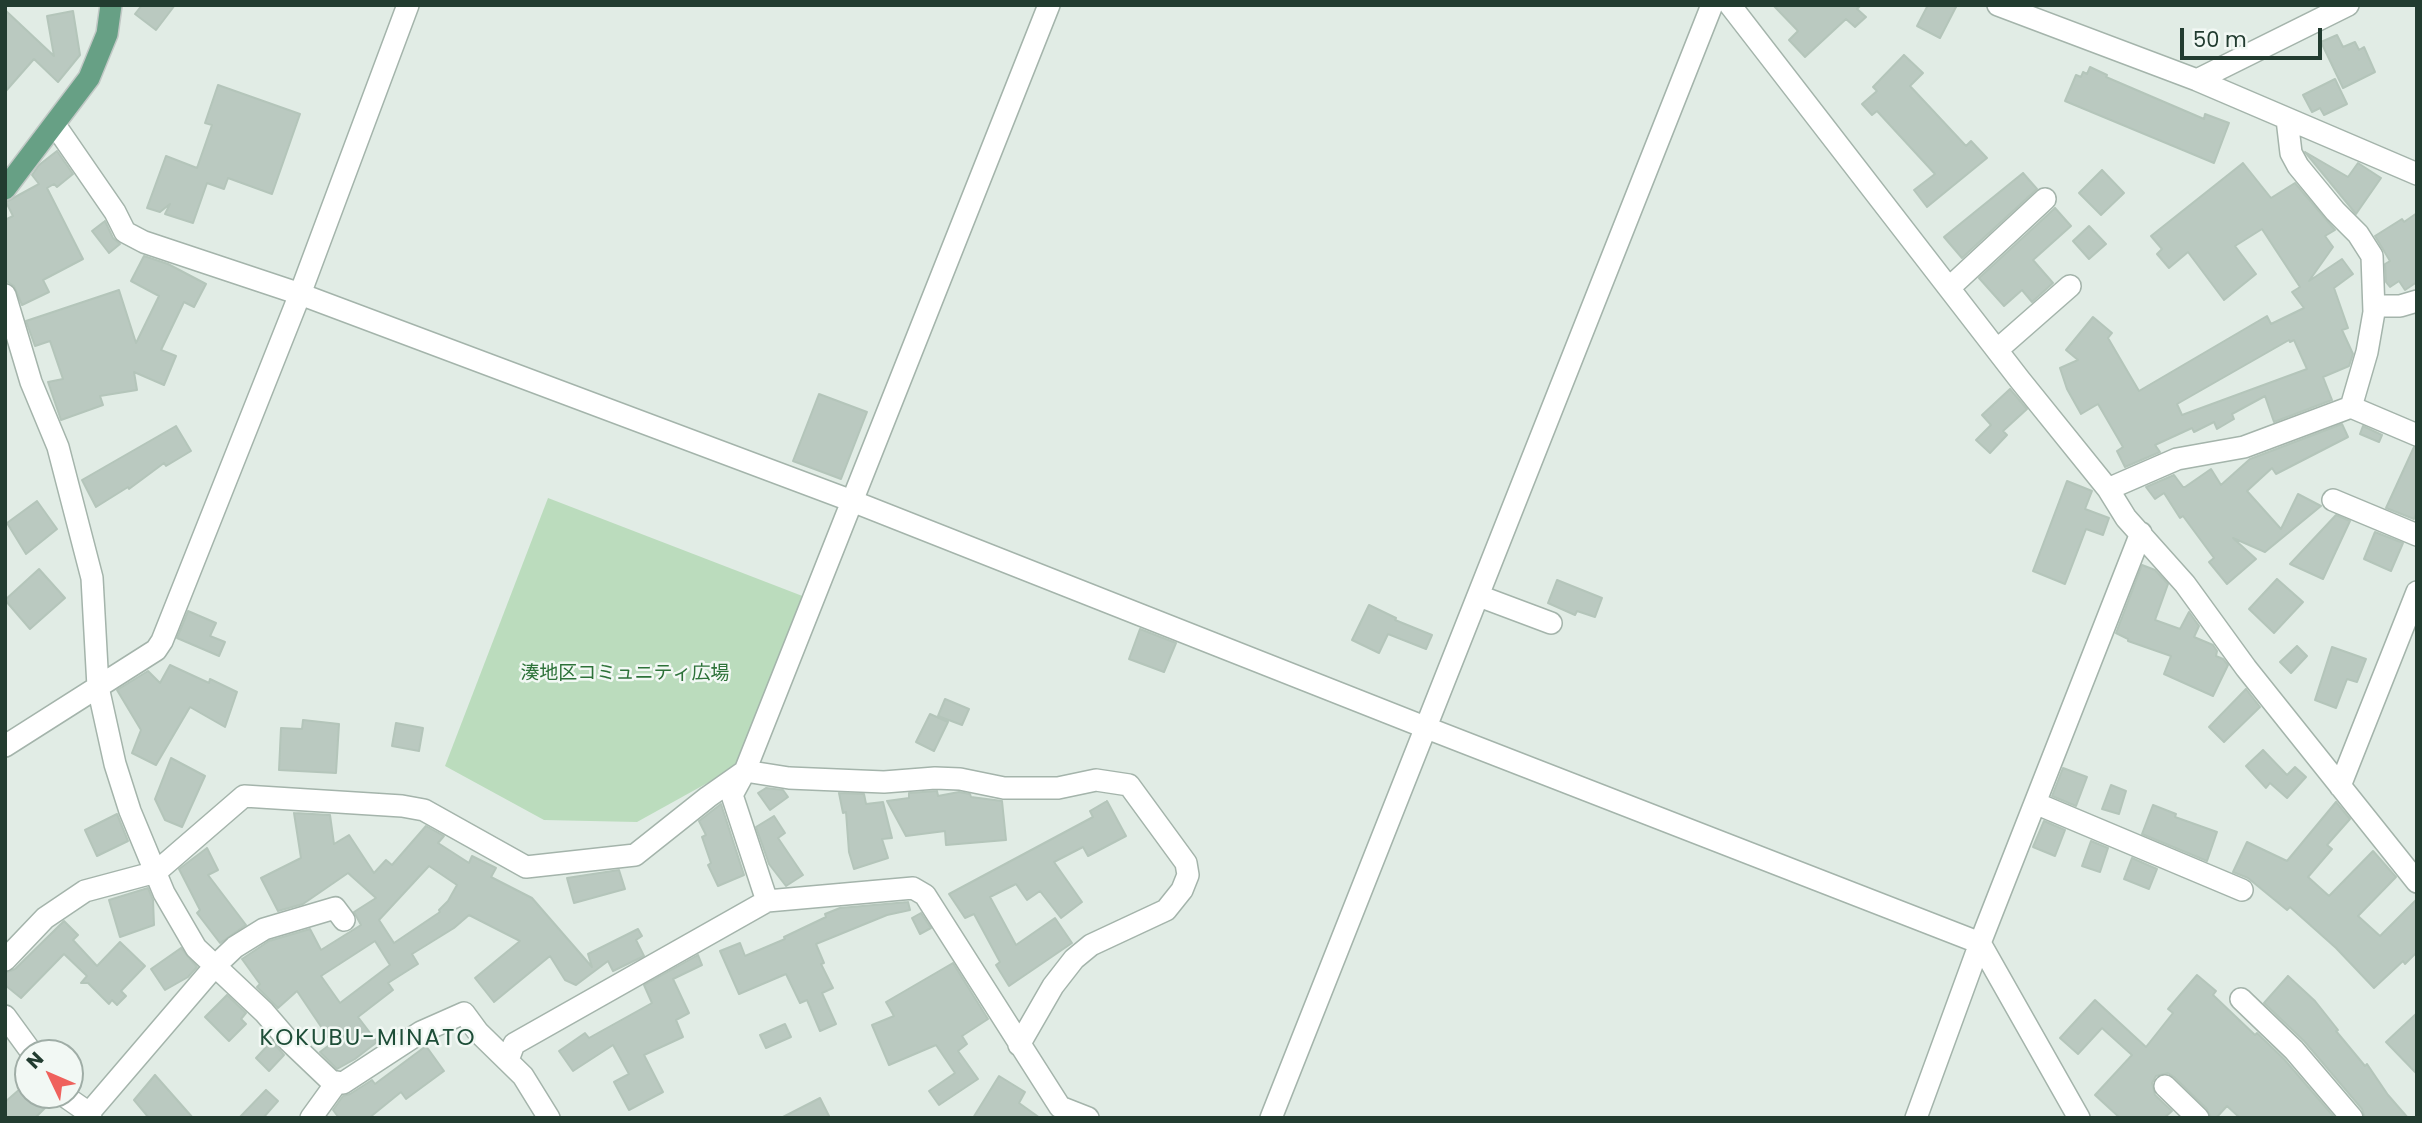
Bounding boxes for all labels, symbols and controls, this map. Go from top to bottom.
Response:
scale bar [2184,14,2326,58]
text: 50 m [2193,25,2247,54]
park label: 湊地区コミュニティ広場 [521,663,729,685]
district label: KOKUBU-MINATO [261,1025,475,1053]
north arrow [14,1039,84,1109]
text: N [20,1046,50,1075]

